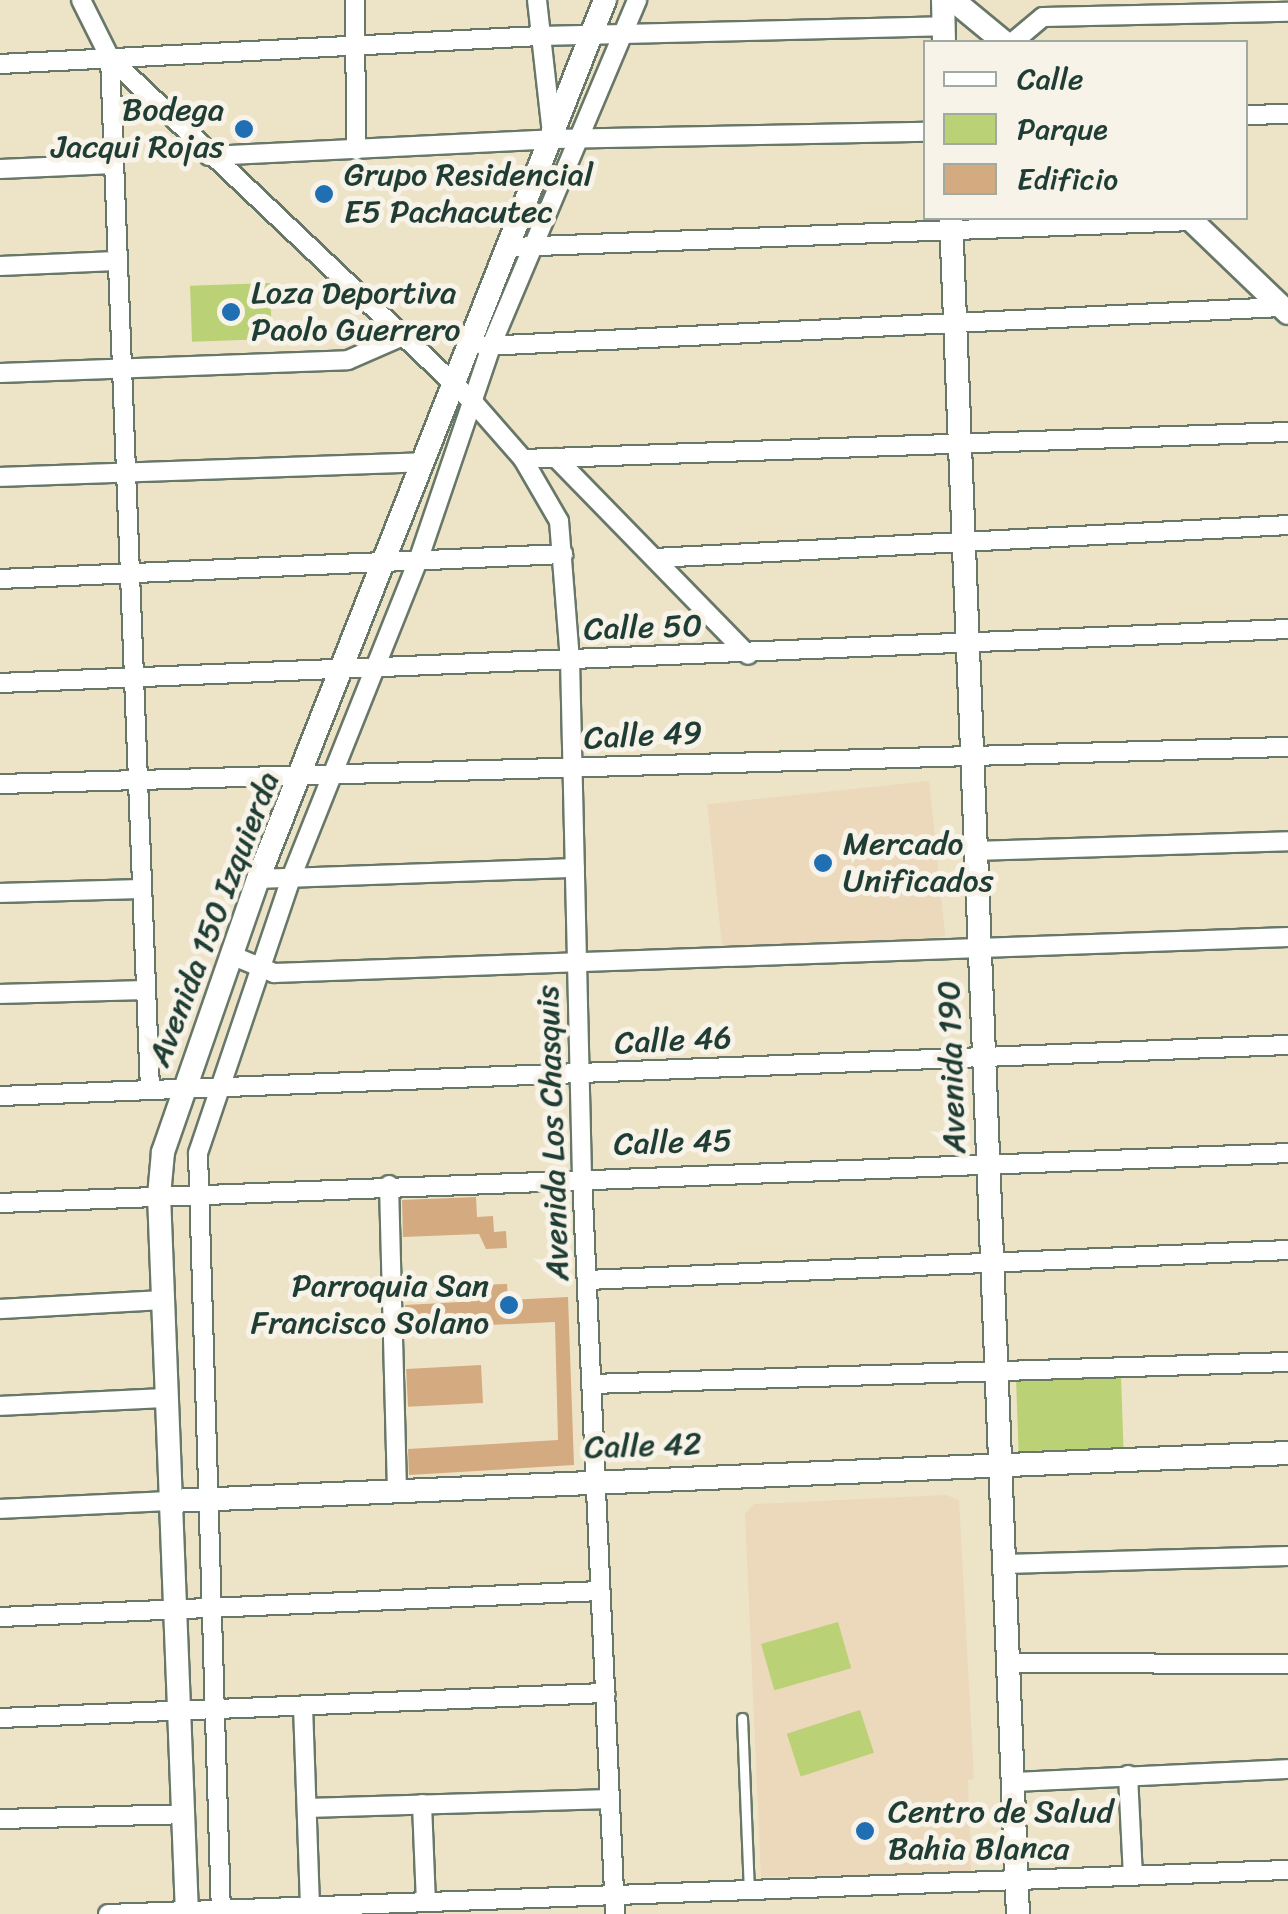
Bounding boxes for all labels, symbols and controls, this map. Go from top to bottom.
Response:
legend [923,40,1248,220]
text: Calle [1017,52,1083,106]
place label: Bodega Jacqui Rojas [50,92,224,167]
text: Parque [1017,102,1108,156]
marker: Bodega Jacqui Rojas [233,118,255,140]
text: Edificio [1017,152,1118,206]
place label: Grupo Residencial E5 Pachacutec [344,157,595,232]
marker: Grupo Residencial E5 Pachacutec [313,183,335,205]
place label: Loza Deportiva Paolo Guerrero [251,275,461,350]
marker: Loza Deportiva Paolo Guerrero [220,301,242,323]
street label: Calle 50 [583,607,703,649]
street label: Calle 49 [583,714,703,758]
street label: Avenida 150 Izquierda [140,766,288,1072]
place label: Mercado Unificados [843,826,993,901]
marker: Mercado Unificados [812,852,834,874]
street label: Avenida 190 [930,980,974,1154]
street label: Avenida Los Chasquis [529,984,577,1282]
street label: Calle 46 [613,1019,733,1063]
street label: Calle 45 [613,1122,733,1164]
place label: Parroquia San Francisco Solano [251,1268,489,1343]
marker: Parroquia San Francisco Solano [498,1294,520,1316]
street label: Calle 42 [584,1425,702,1467]
place label: Centro de Salud Bahia Blanca [888,1794,1114,1869]
marker: Centro de Salud Bahia Blanca [852,1818,878,1844]

